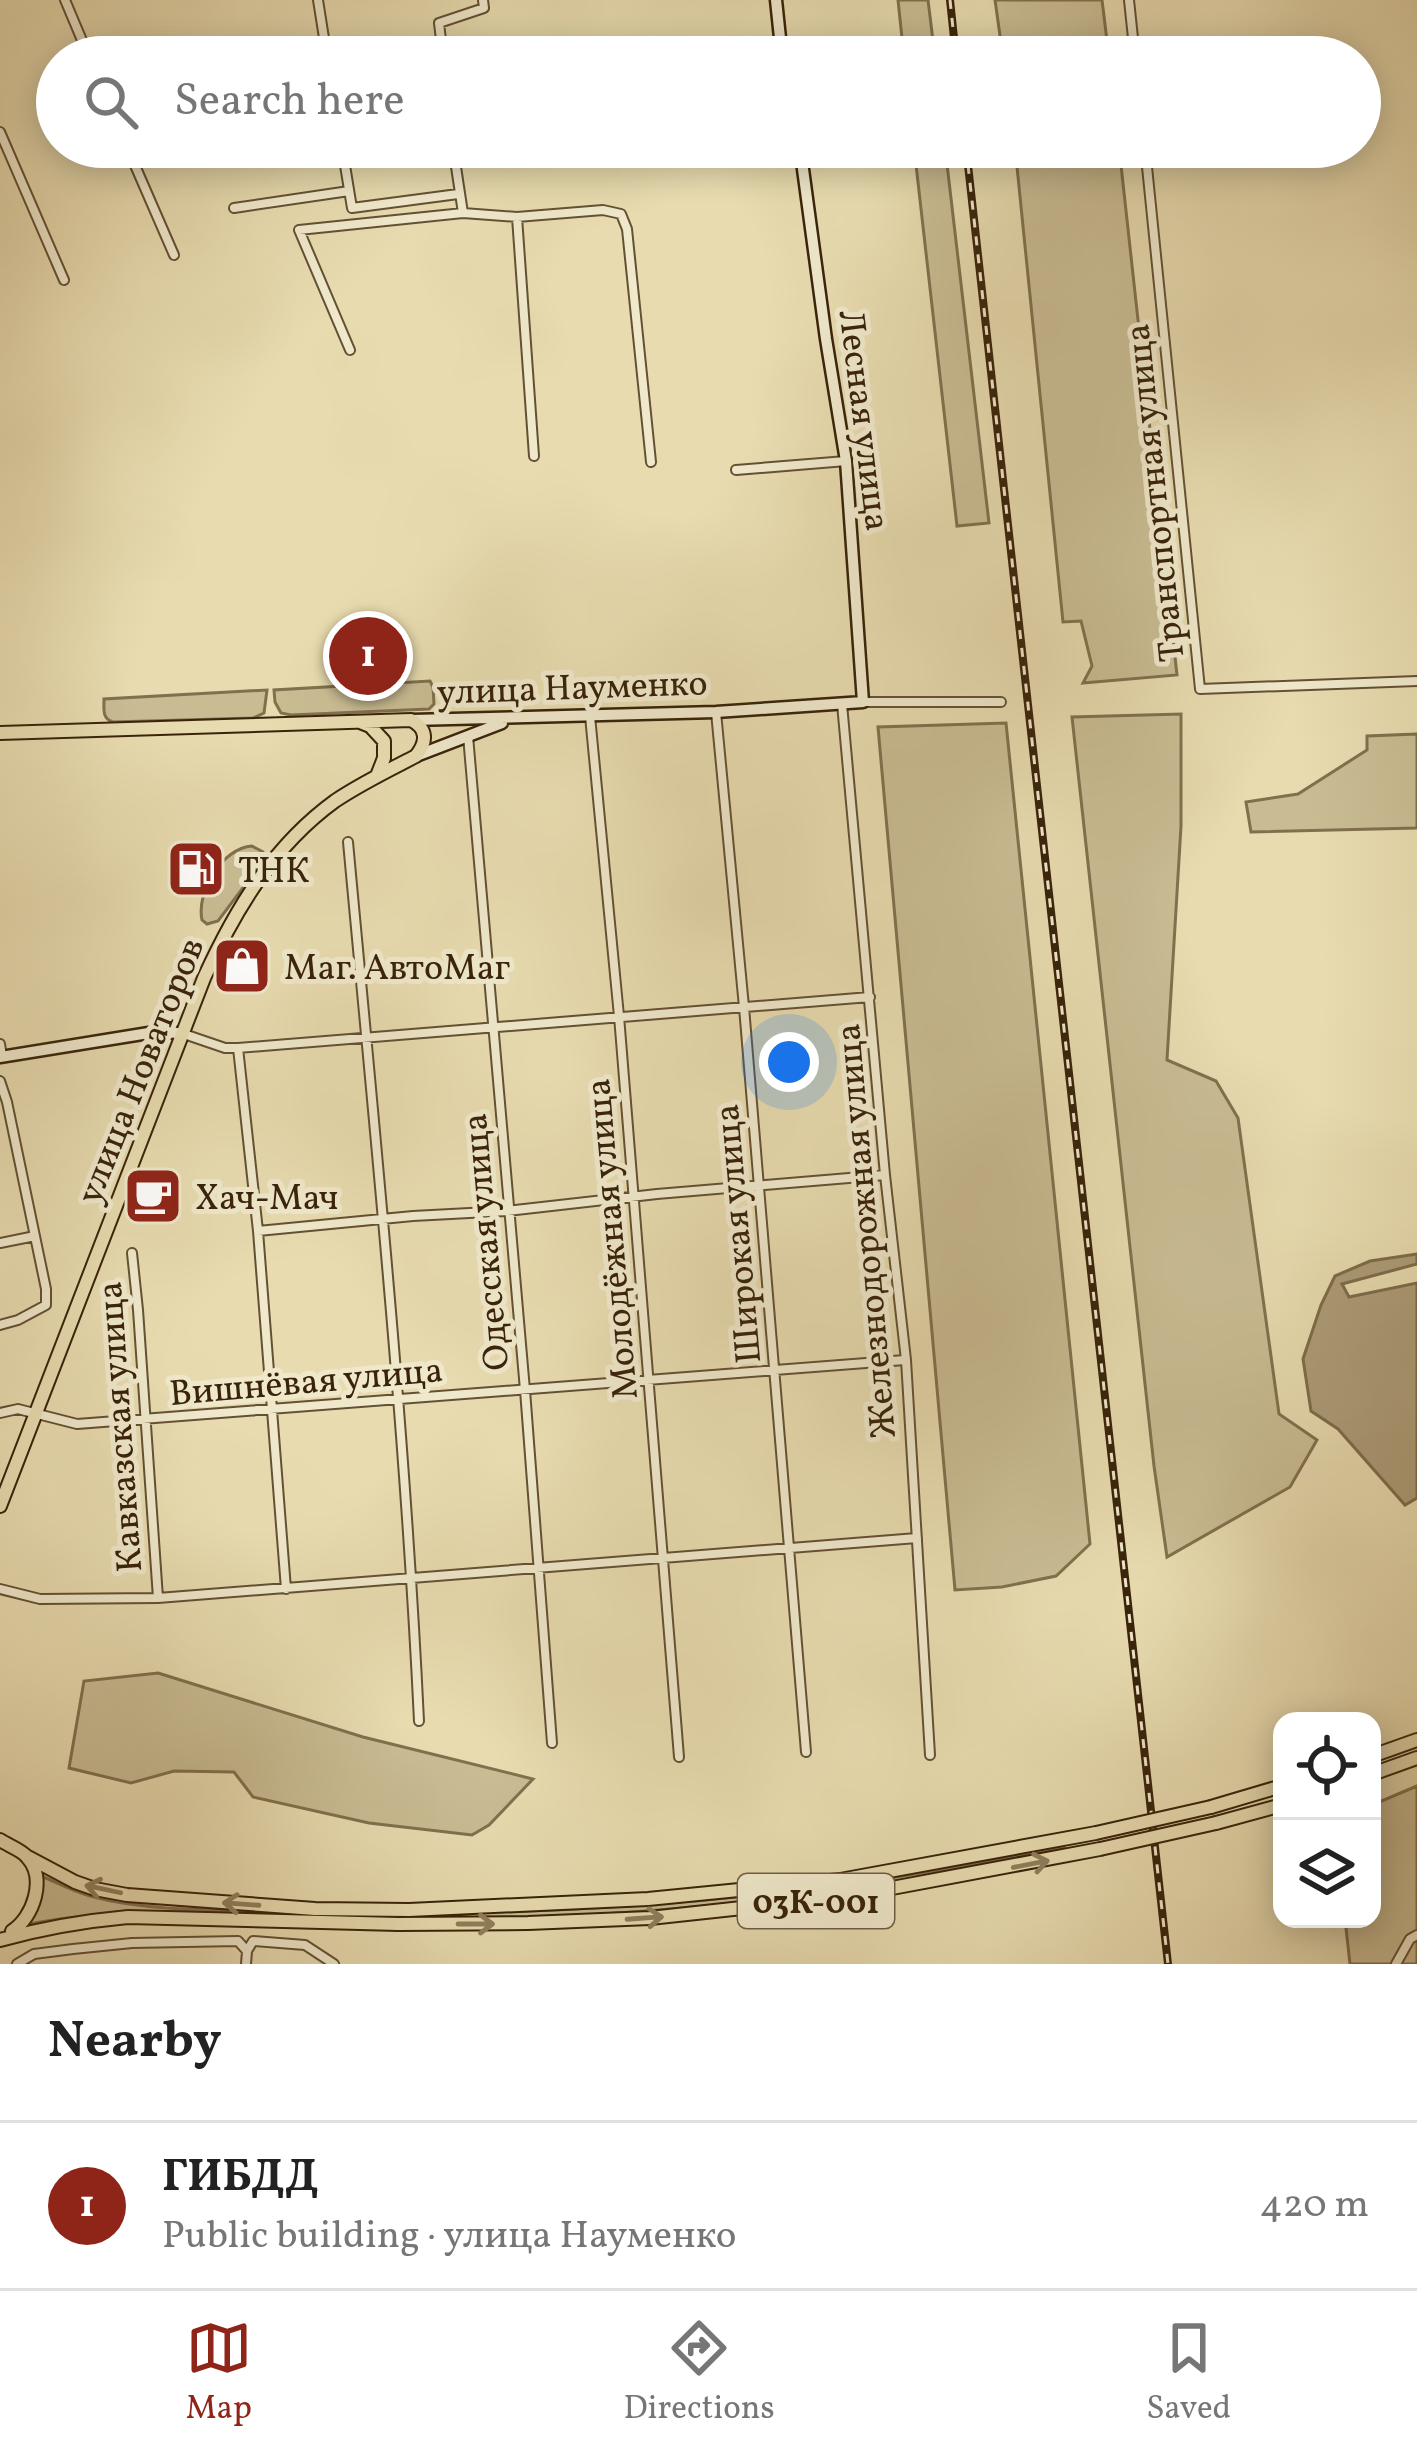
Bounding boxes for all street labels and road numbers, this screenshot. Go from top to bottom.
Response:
street label: Лесная улица [824,307,900,534]
street label: Транспортная улица [1114,321,1200,664]
street label: улица Науменко [436,660,708,720]
street label: улица Новаторов [66,931,219,1212]
street label: Железнодорожная улица [825,1021,911,1440]
street label: Молодёжная улица [575,1076,653,1401]
street label: Широкая улица [704,1102,776,1365]
street label: Одесская улица [452,1111,524,1372]
street label: Кавказская улица [87,1280,157,1574]
street label: Вишнёвая улица [167,1347,445,1421]
road number: 03К-001 [738,1874,894,1928]

